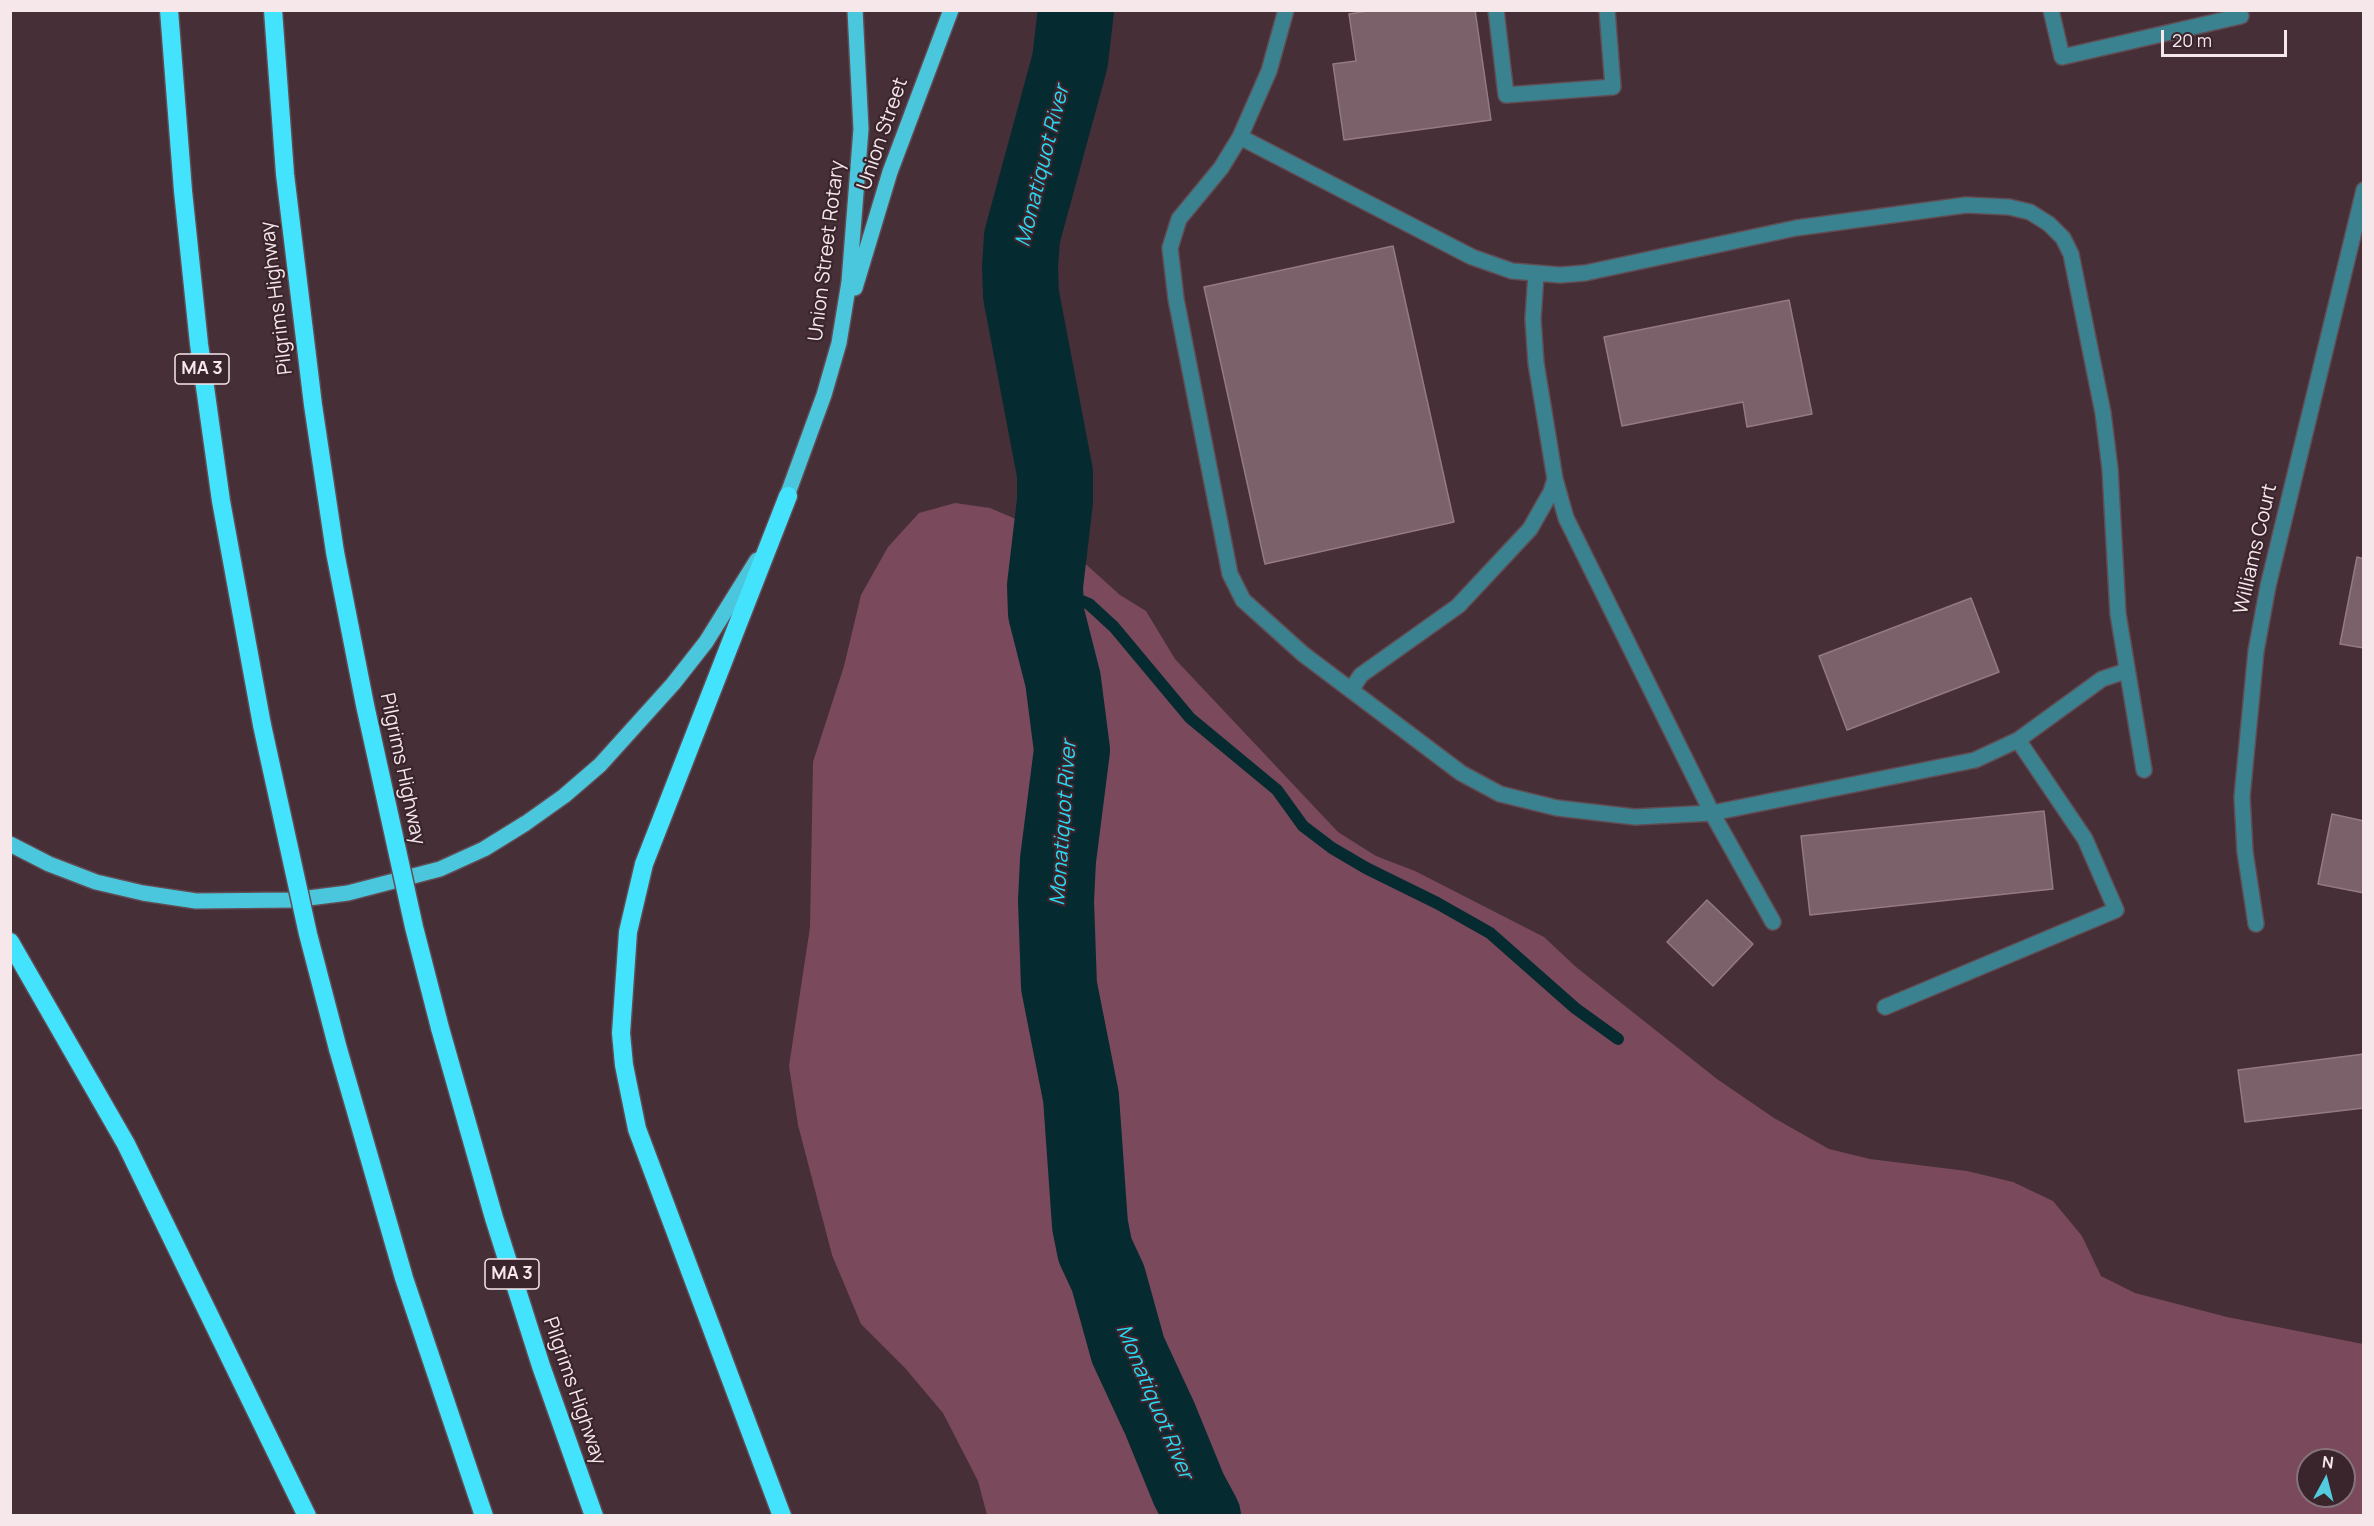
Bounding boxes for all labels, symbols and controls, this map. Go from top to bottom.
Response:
scale bar [2164,18,2290,56]
text: 20 m [2172,28,2212,52]
street label: Union Street [853,75,913,193]
water label: Monatiquot River [1011,83,1075,249]
street label: Union Street Rotary [804,159,850,343]
street label: Pilgrims Highway [256,220,298,376]
road number: MA 3 [175,354,229,384]
street label: Williams Court [2229,482,2283,616]
street label: Pilgrims Highway [374,691,430,847]
water label: Monatiquot River [1046,739,1082,907]
road number: MA 3 [485,1259,539,1289]
street label: Pilgrims Highway [538,1314,610,1468]
water label: Monatiquot River [1110,1321,1198,1483]
north arrow [2296,1448,2356,1508]
text: N [2321,1451,2335,1474]

